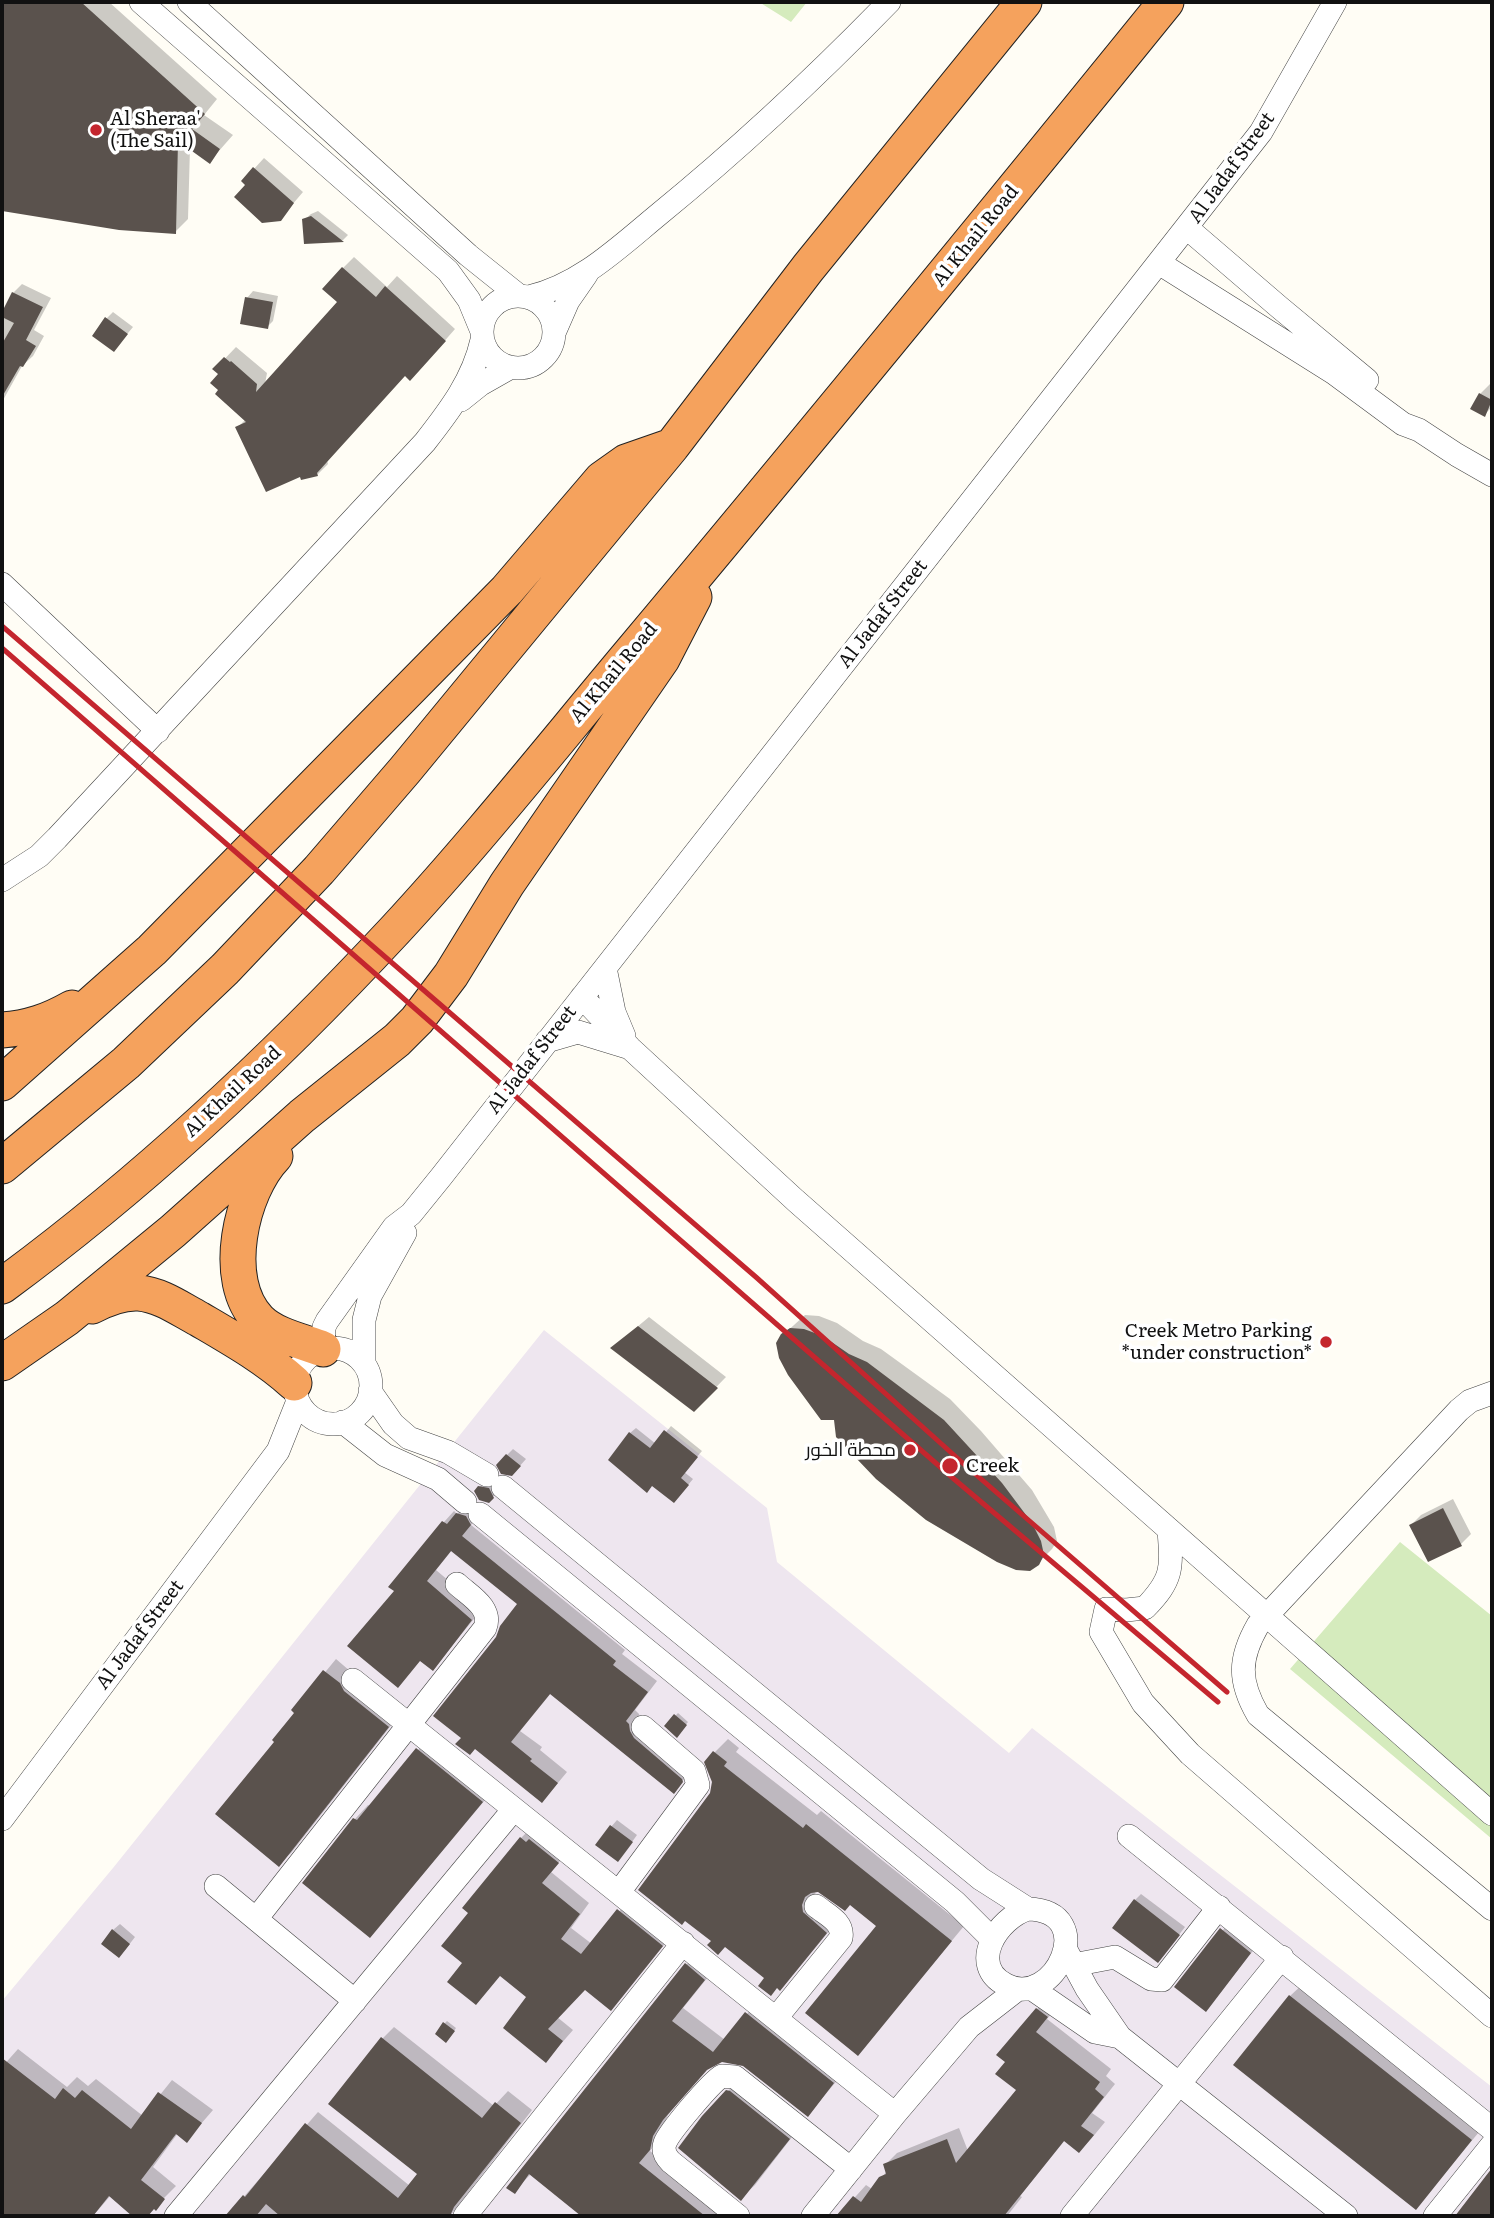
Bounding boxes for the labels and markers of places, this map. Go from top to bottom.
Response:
place label: Al Sheraa' (The Sail) [110,108,201,152]
marker: Al Sheraa' (The Sail) [88,122,104,138]
place label: Creek Metro Parking *under construction* [1121,1320,1312,1364]
marker: Creek Metro Parking *under construction* [1318,1334,1334,1350]
place label: محطة الخور [806,1439,896,1461]
marker: محطة الخور [902,1442,918,1458]
place label: Creek [966,1455,1019,1477]
marker: Creek [940,1456,960,1476]

